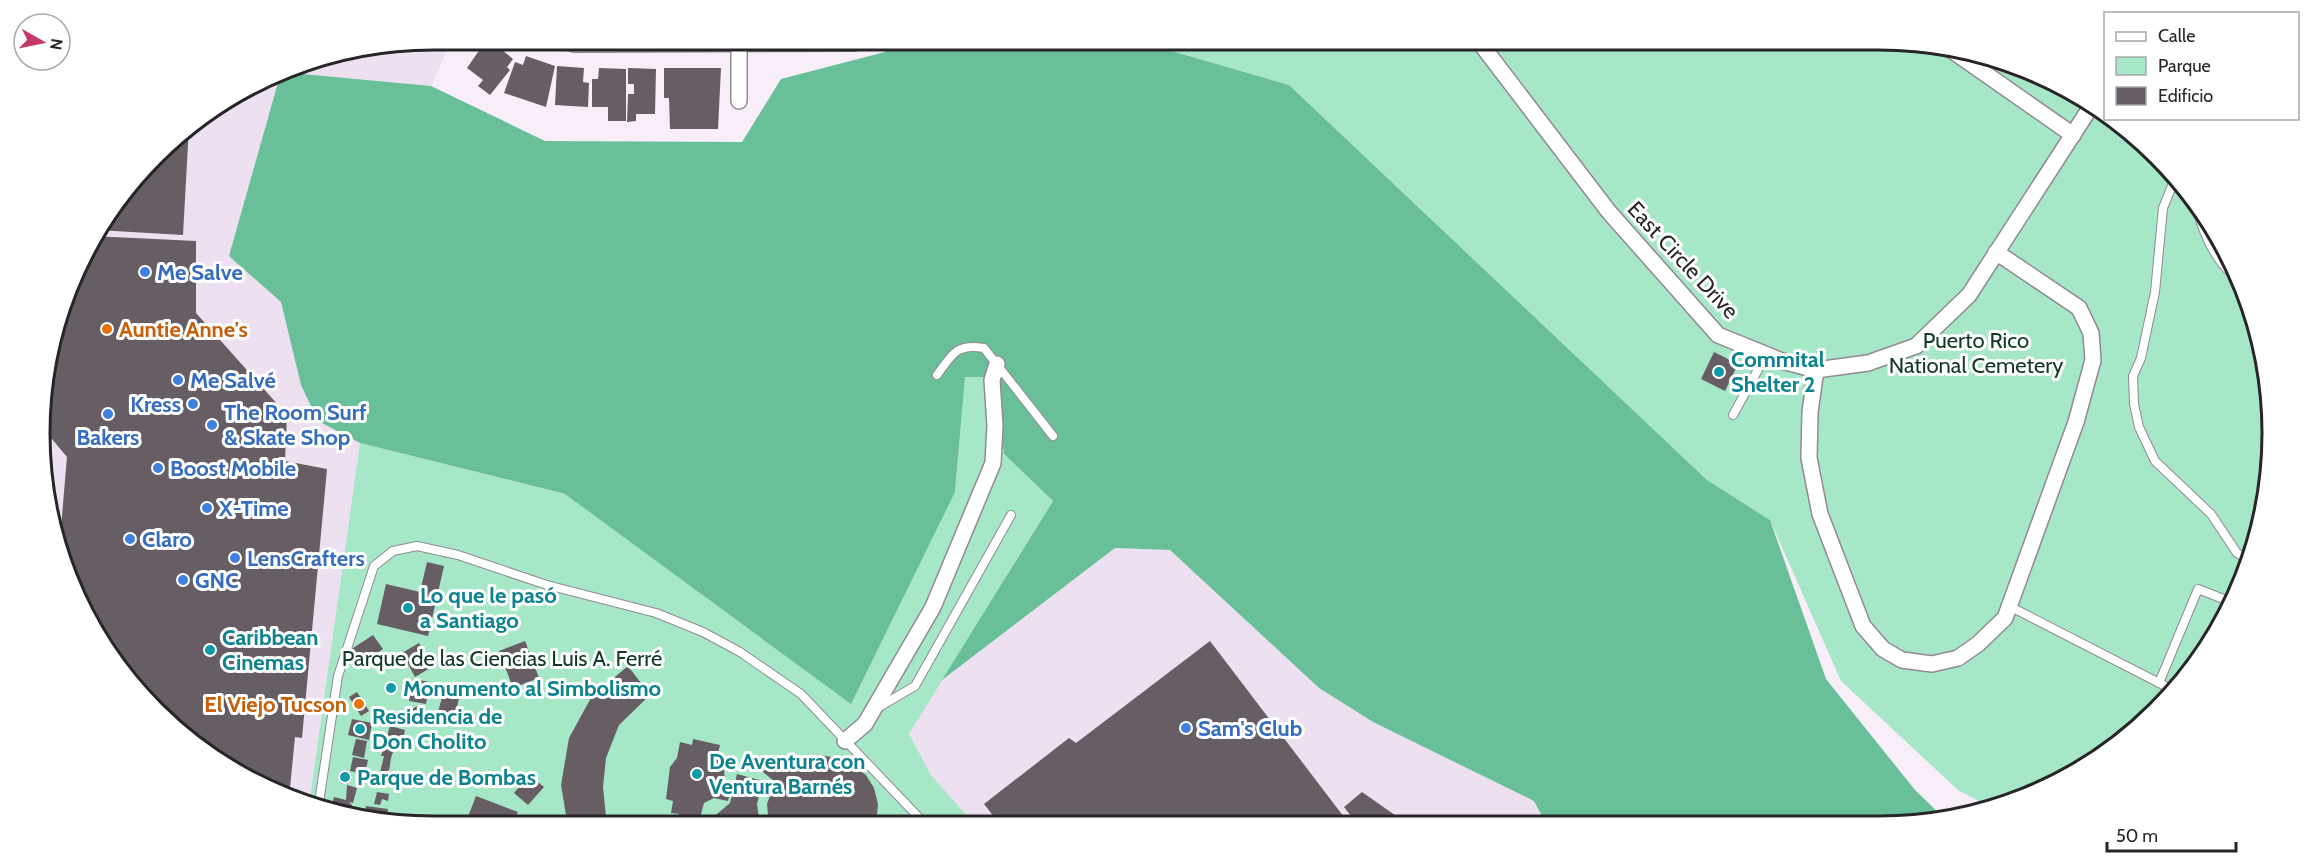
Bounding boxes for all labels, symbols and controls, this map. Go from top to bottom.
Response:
north arrow [12,12,72,72]
legend [2104,12,2299,120]
text: Calle [2158,25,2195,47]
text: N [46,37,67,51]
text: Parque [2158,55,2211,77]
text: Edificio [2158,85,2213,107]
street label: East Circle Drive [1622,196,1744,324]
place label: Me Salve [157,259,243,286]
marker: Me Salve [138,265,152,279]
place label: Auntie Anne's [119,316,248,343]
marker: Auntie Anne's [100,322,114,336]
park label: Puerto Rico National Cemetery [1889,327,2063,379]
place label: Commital Shelter 2 [1731,346,1825,398]
marker: Commital Shelter 2 [1712,365,1726,379]
place label: Me Salvé [190,367,276,394]
marker: Me Salvé [171,373,185,387]
place label: Kress [130,391,181,418]
marker: Kress [186,397,200,411]
place label: The Room Surf & Skate Shop [224,399,367,451]
marker: Bakers [101,407,115,421]
marker: The Room Surf & Skate Shop [205,418,219,432]
place label: Bakers [77,424,139,451]
place label: Boost Mobile [170,455,296,482]
marker: Boost Mobile [151,461,165,475]
place label: X-Time [218,495,289,522]
marker: X-Time [200,501,214,515]
place label: Claro [142,526,192,553]
marker: Claro [123,532,137,546]
place label: LensCrafters [247,545,365,572]
marker: LensCrafters [228,551,242,565]
place label: GNC [195,567,239,594]
marker: GNC [176,573,190,587]
place label: Lo que le pasó a Santiago [420,582,557,634]
marker: Lo que le pasó a Santiago [401,601,415,615]
place label: Caribbean Cinemas [222,624,318,676]
marker: Caribbean Cinemas [203,643,217,657]
park label: Parque de las Ciencias Luis A. Ferré [342,645,662,672]
place label: Monumento al Simbolismo [403,675,661,702]
marker: Monumento al Simbolismo [384,681,398,695]
place label: El Viejo Tucson [204,691,347,718]
marker: El Viejo Tucson [352,697,366,711]
place label: Residencia de Don Cholito [372,703,502,755]
place label: Sam's Club [1198,715,1302,742]
marker: Sam's Club [1179,721,1193,735]
marker: Residencia de Don Cholito [353,722,367,736]
place label: De Aventura con Ventura Barnés [709,748,865,800]
place label: Parque de Bombas [357,764,536,791]
marker: De Aventura con Ventura Barnés [690,767,704,781]
marker: Parque de Bombas [338,770,352,784]
scale bar [2107,815,2236,853]
text: 50 m [2116,825,2158,847]

